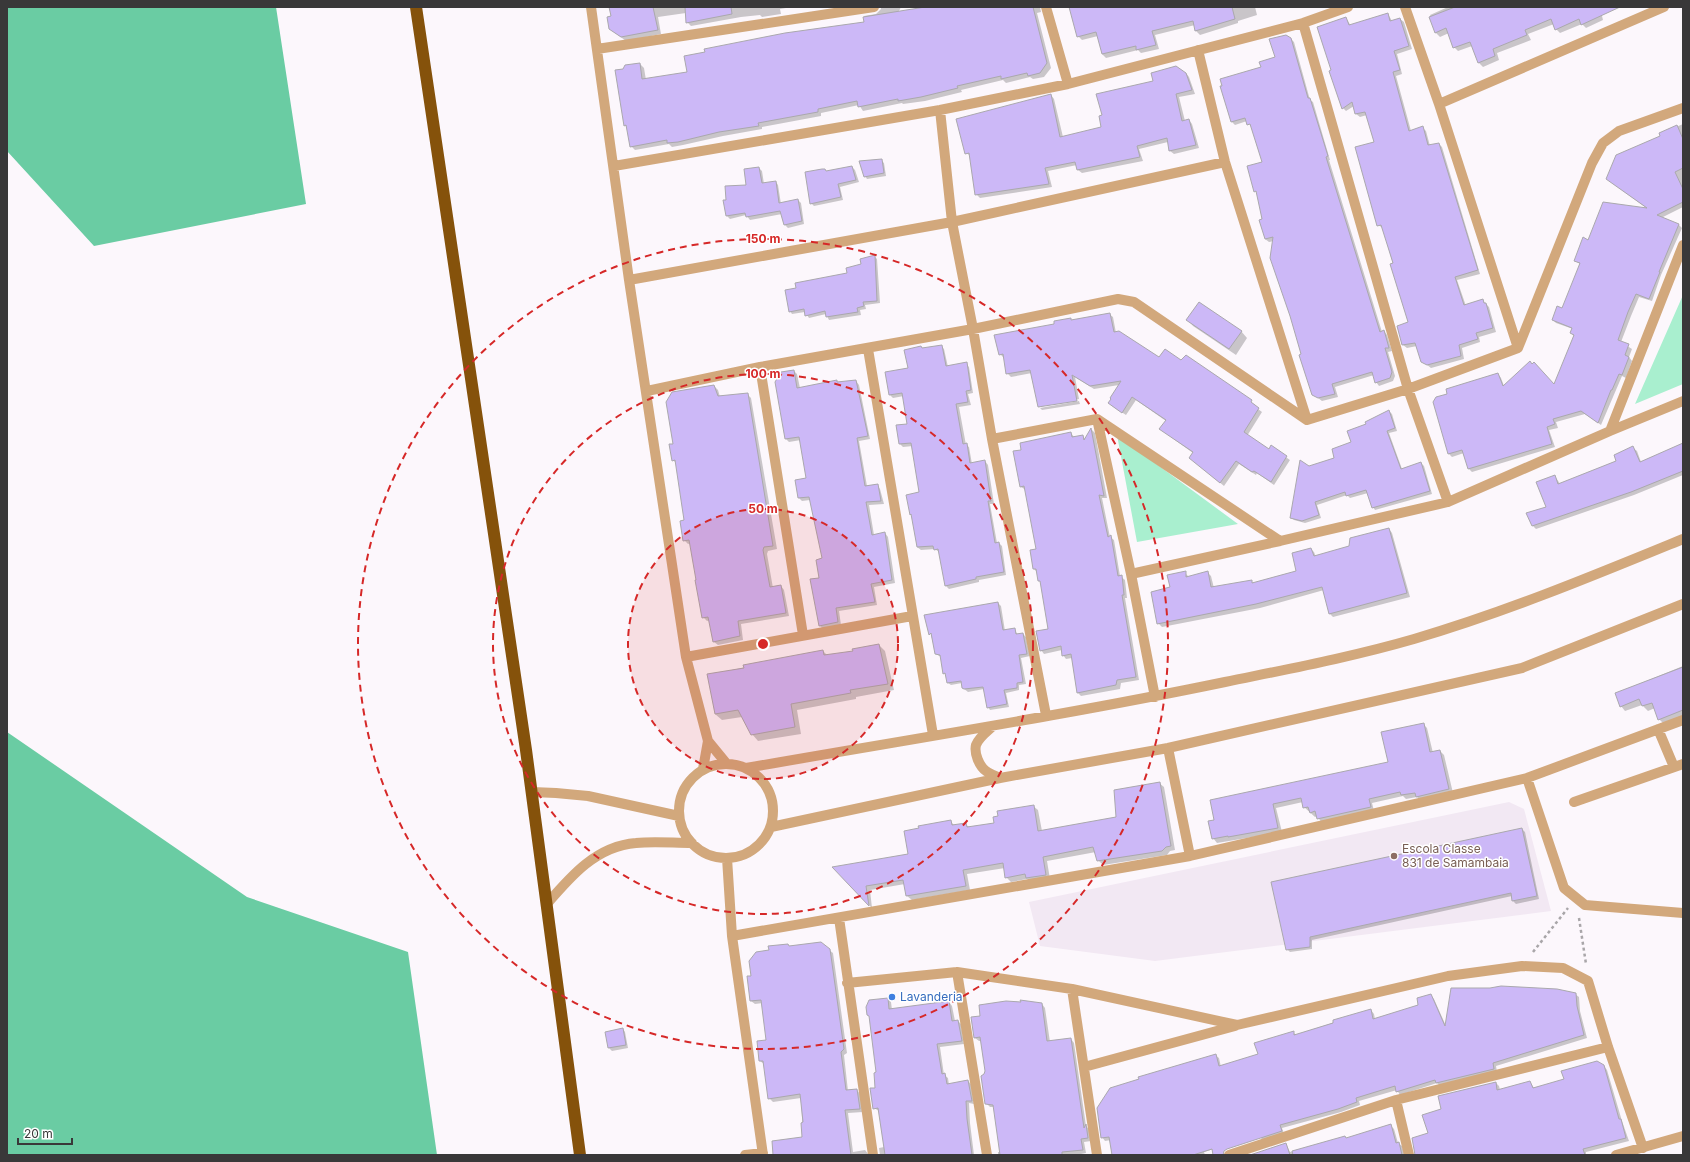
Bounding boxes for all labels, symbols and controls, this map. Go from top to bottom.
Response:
text: 150 m [746,231,780,246]
text: 100 m [745,366,781,381]
text: 50 m [748,501,778,516]
centre of rings [756,637,770,651]
place label: Escola Classe 831 de Samambaia [1402,841,1509,870]
marker: Escola Classe 831 de Samambaia [1389,851,1399,861]
place label: Lavanderia [900,989,963,1004]
marker: Lavanderia [887,992,897,1002]
scale bar [18,1120,72,1146]
text: 20 m [24,1126,53,1141]

